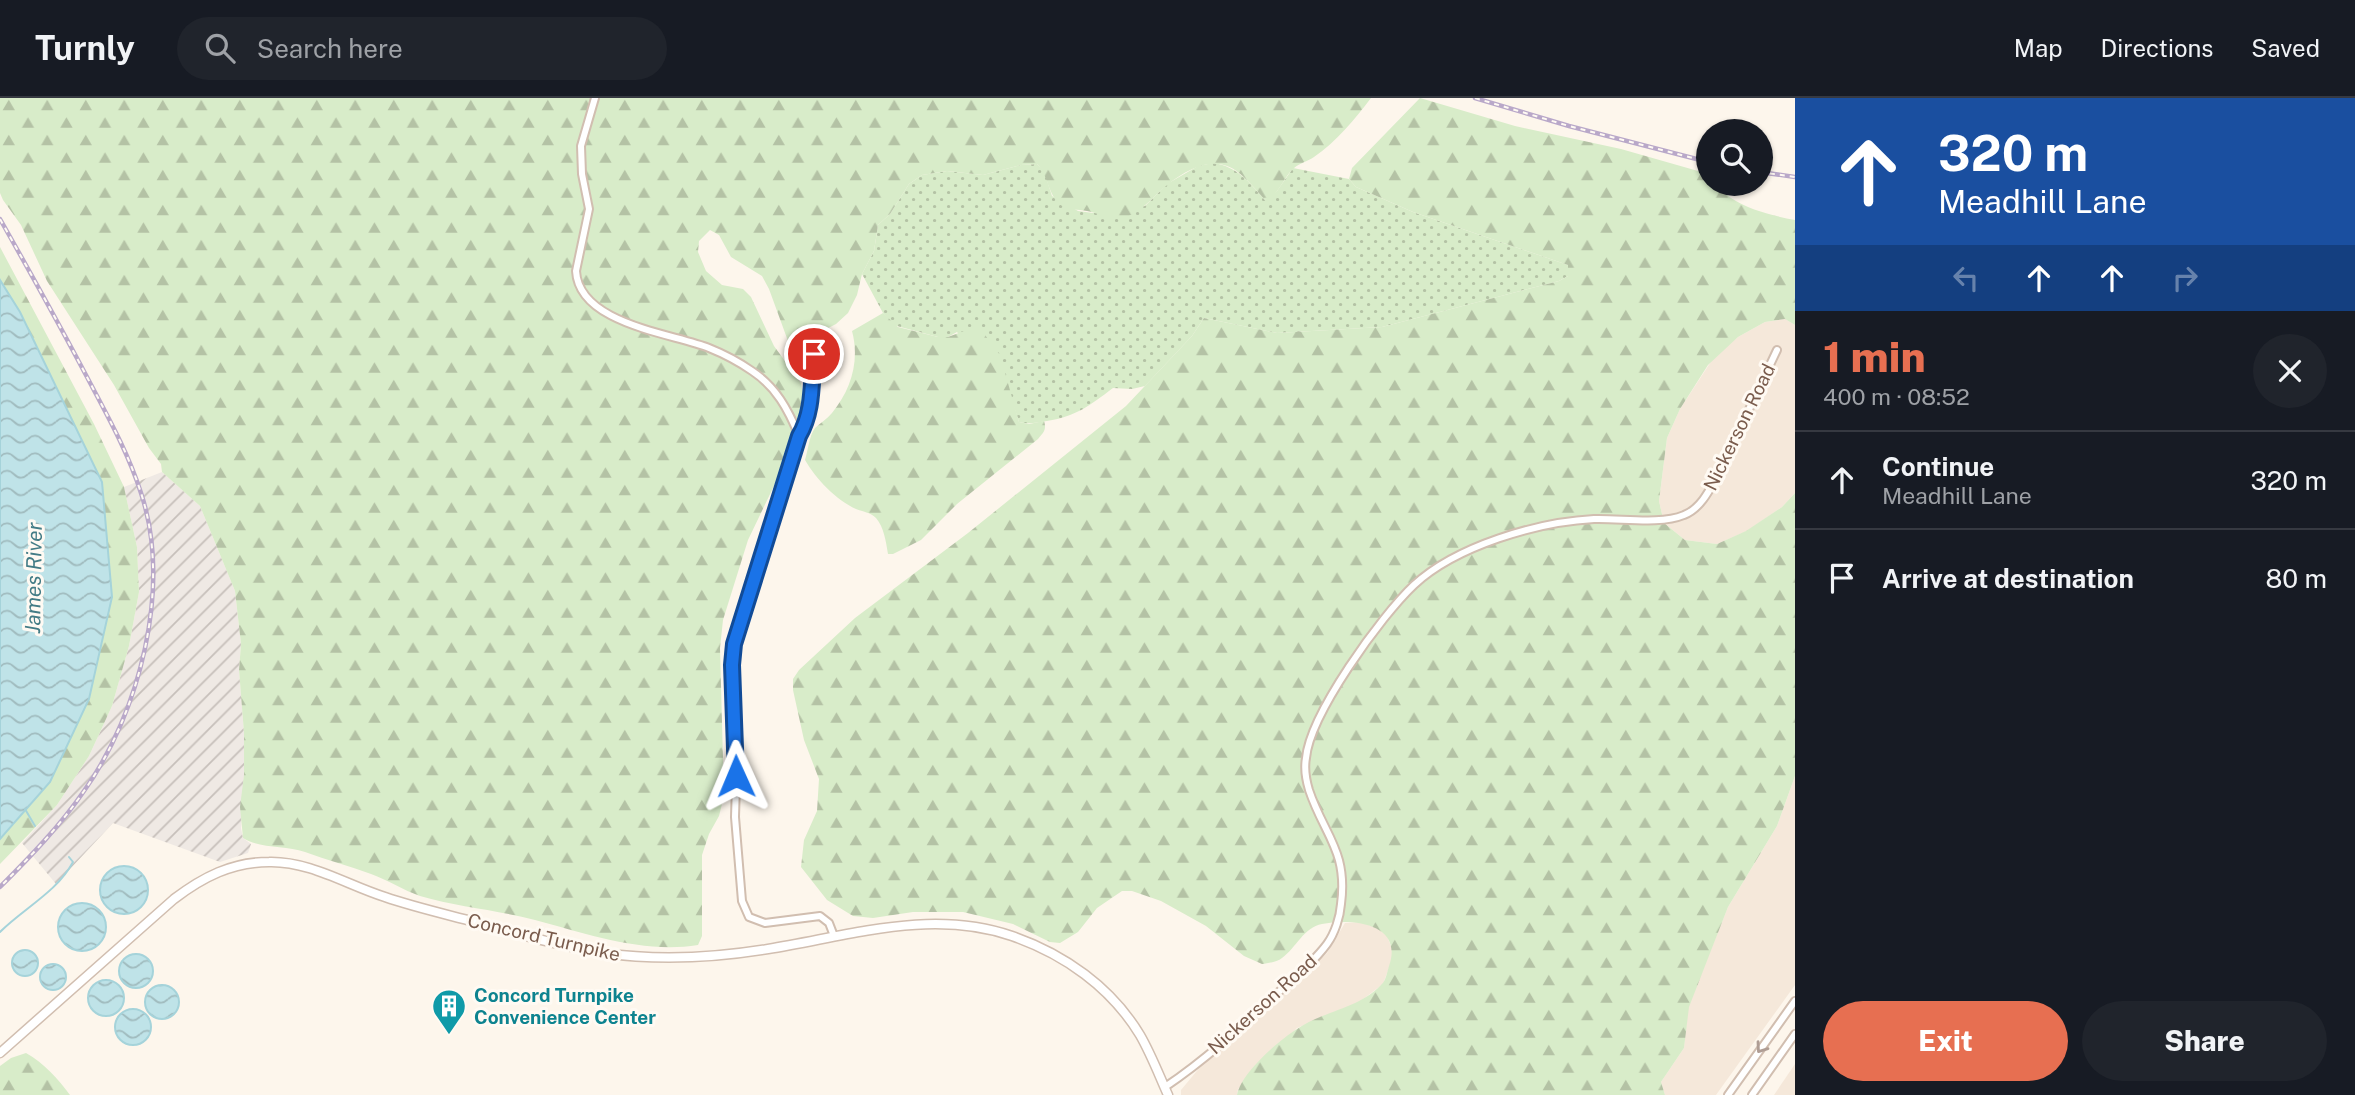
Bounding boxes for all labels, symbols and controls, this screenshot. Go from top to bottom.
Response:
search box [177,17,667,80]
text: Turnly [35,29,135,67]
icon: search [201,29,239,67]
text: Search here [257,33,403,64]
text: Map [2014,34,2063,62]
text: Directions [2101,34,2213,62]
text: Saved [2251,34,2320,62]
map controls [1696,119,1773,196]
button: search [1696,119,1773,196]
text: 320 m [1938,124,2088,182]
icon: ahead [1823,126,1914,217]
text: Meadhill Lane [1938,183,2147,220]
icon: left [1947,259,1985,297]
icon: ahead [2020,259,2058,297]
icon: ahead [2093,259,2131,297]
icon: right [2166,259,2204,297]
pin [784,324,844,384]
text: 1 min [1823,332,1926,381]
button: close [2253,334,2327,408]
icon: arrive [795,335,833,373]
street label: Nickerson Road [1699,360,1779,494]
text: 400 m · 08:52 [1823,383,1970,410]
text: Continue [1882,451,1994,482]
icon: ahead [1823,461,1861,499]
text: 320 m [2250,465,2327,496]
text: Meadhill Lane [1882,482,2032,509]
water label: James River [20,521,47,634]
icon: arrive [1823,559,1861,597]
text: Arrive at destination [1882,563,2134,594]
text: 80 m [2266,563,2327,594]
position arrow [699,739,773,813]
street label: Concord Turnpike [466,909,622,965]
street label: Nickerson Road [1203,949,1321,1059]
place label: Concord Turnpike Convenience Center [474,984,656,1028]
building icon: Concord Turnpike Convenience Center [430,987,468,1036]
button: Exit [1823,1001,2068,1081]
button: Share [2082,1001,2327,1081]
one-way arrow [1757,1040,1769,1053]

